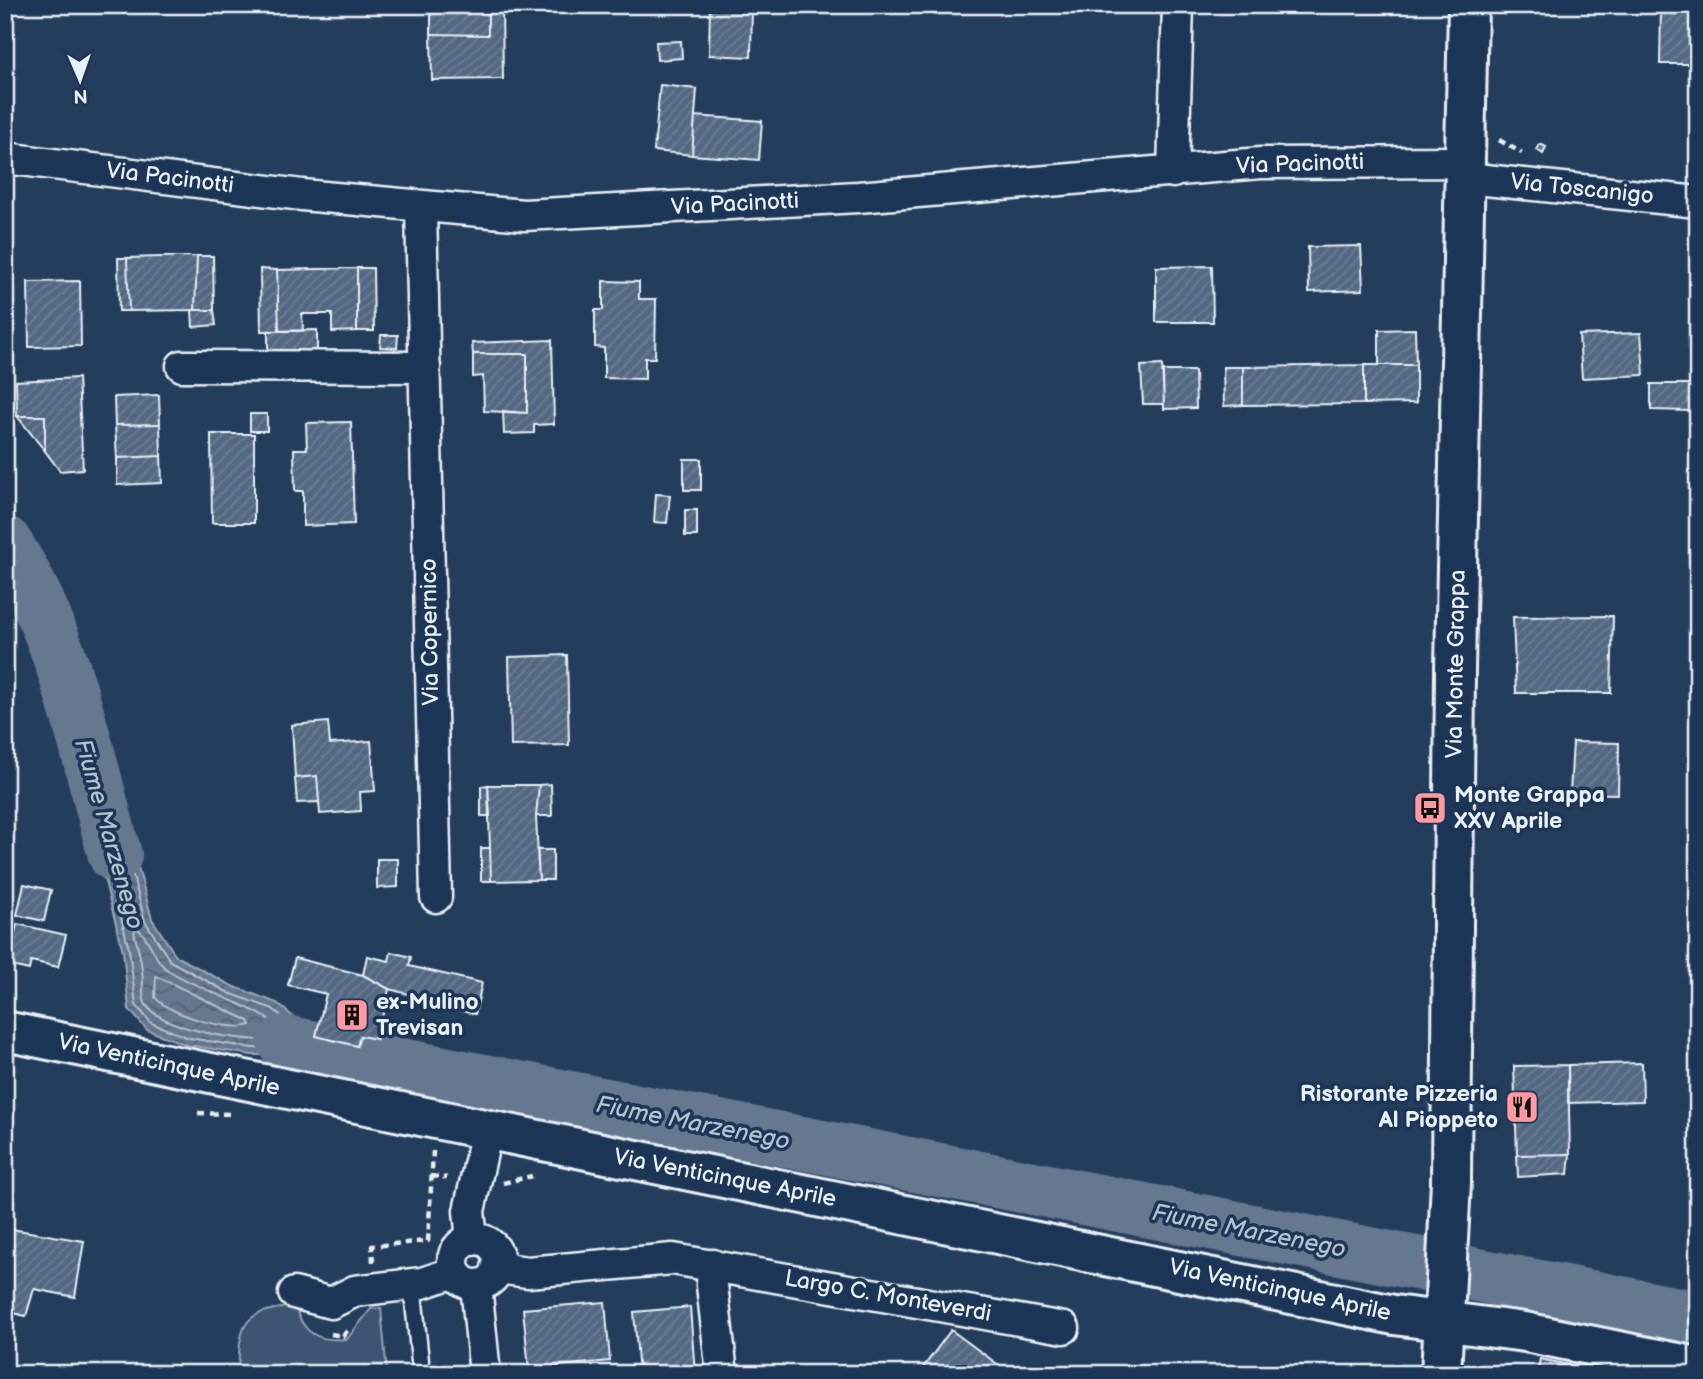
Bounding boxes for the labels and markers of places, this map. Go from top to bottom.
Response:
place label: Monte Grappa XXV Aprile [1454,781,1605,835]
bus stop icon: Monte Grappa XXV Aprile [1411,789,1449,827]
place label: ex-Mulino Trevisan [376,988,479,1042]
building icon: ex-Mulino Trevisan [333,996,371,1034]
place label: Ristorante Pizzeria Al Pioppeto [1300,1080,1498,1134]
restaurant icon: Ristorante Pizzeria Al Pioppeto [1503,1088,1541,1126]

